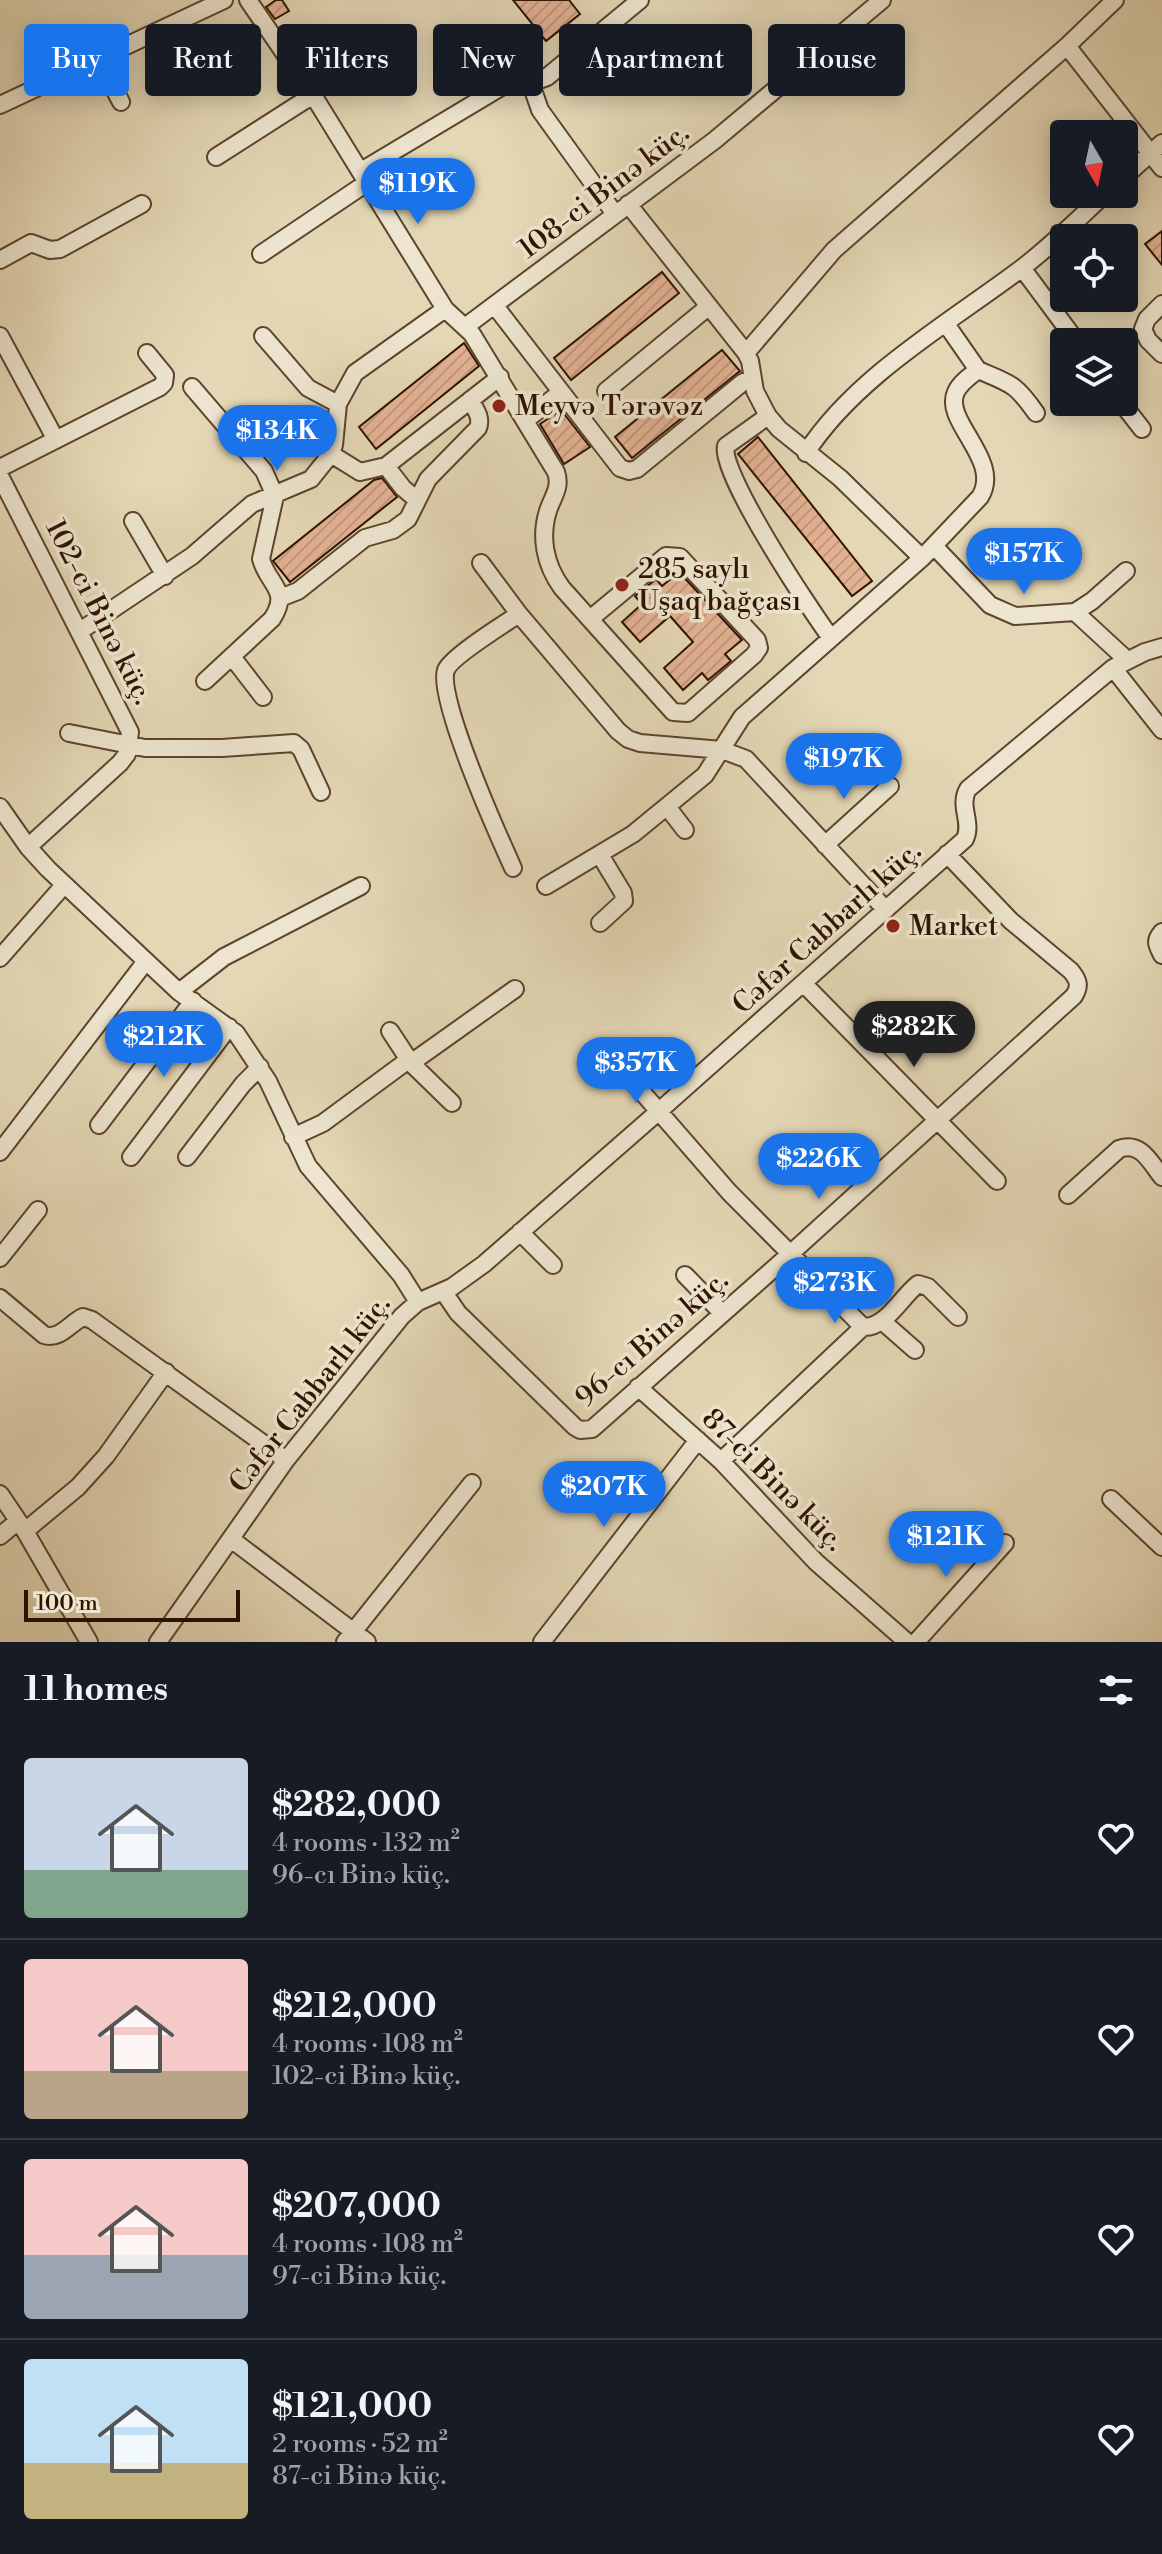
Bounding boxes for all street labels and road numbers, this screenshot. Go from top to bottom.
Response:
street label: 108-ci Binə küç. [512,115,696,267]
street label: 102-ci Binə küç. [37,514,161,710]
street label: Cəfər Cabbarlı küç. [725,834,929,1022]
street label: 96-cı Binə küç. [568,1263,736,1415]
street label: Cəfər Cabbarlı küç. [222,1288,398,1500]
street label: 87-ci Binə küç. [694,1401,852,1559]

